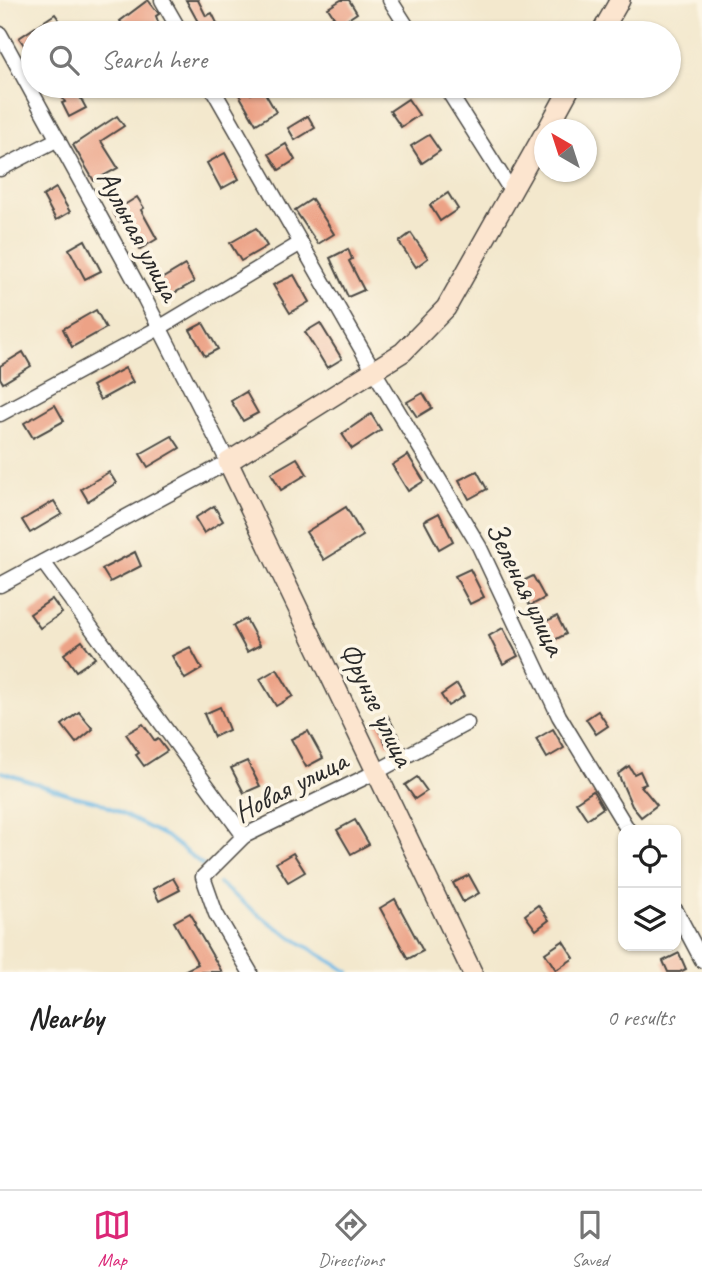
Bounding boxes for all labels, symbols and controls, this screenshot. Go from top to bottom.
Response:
search box [21,21,681,98]
icon: search [45,41,83,79]
text: Search here [101,43,207,76]
north arrow [534,119,597,182]
street label: Аульная улица [89,163,191,309]
street label: Зеленая улица [477,515,576,663]
street label: Фрунзе улица [331,636,424,774]
street label: Новая улица [227,740,356,831]
map controls [618,825,681,951]
button: locate [618,825,681,888]
button: layers [618,888,681,951]
text: Nearby [28,999,104,1037]
text: 0 results [607,1003,674,1032]
tab: Map [93,1206,131,1272]
tab: Directions [318,1206,384,1272]
tab: Saved [571,1206,609,1272]

